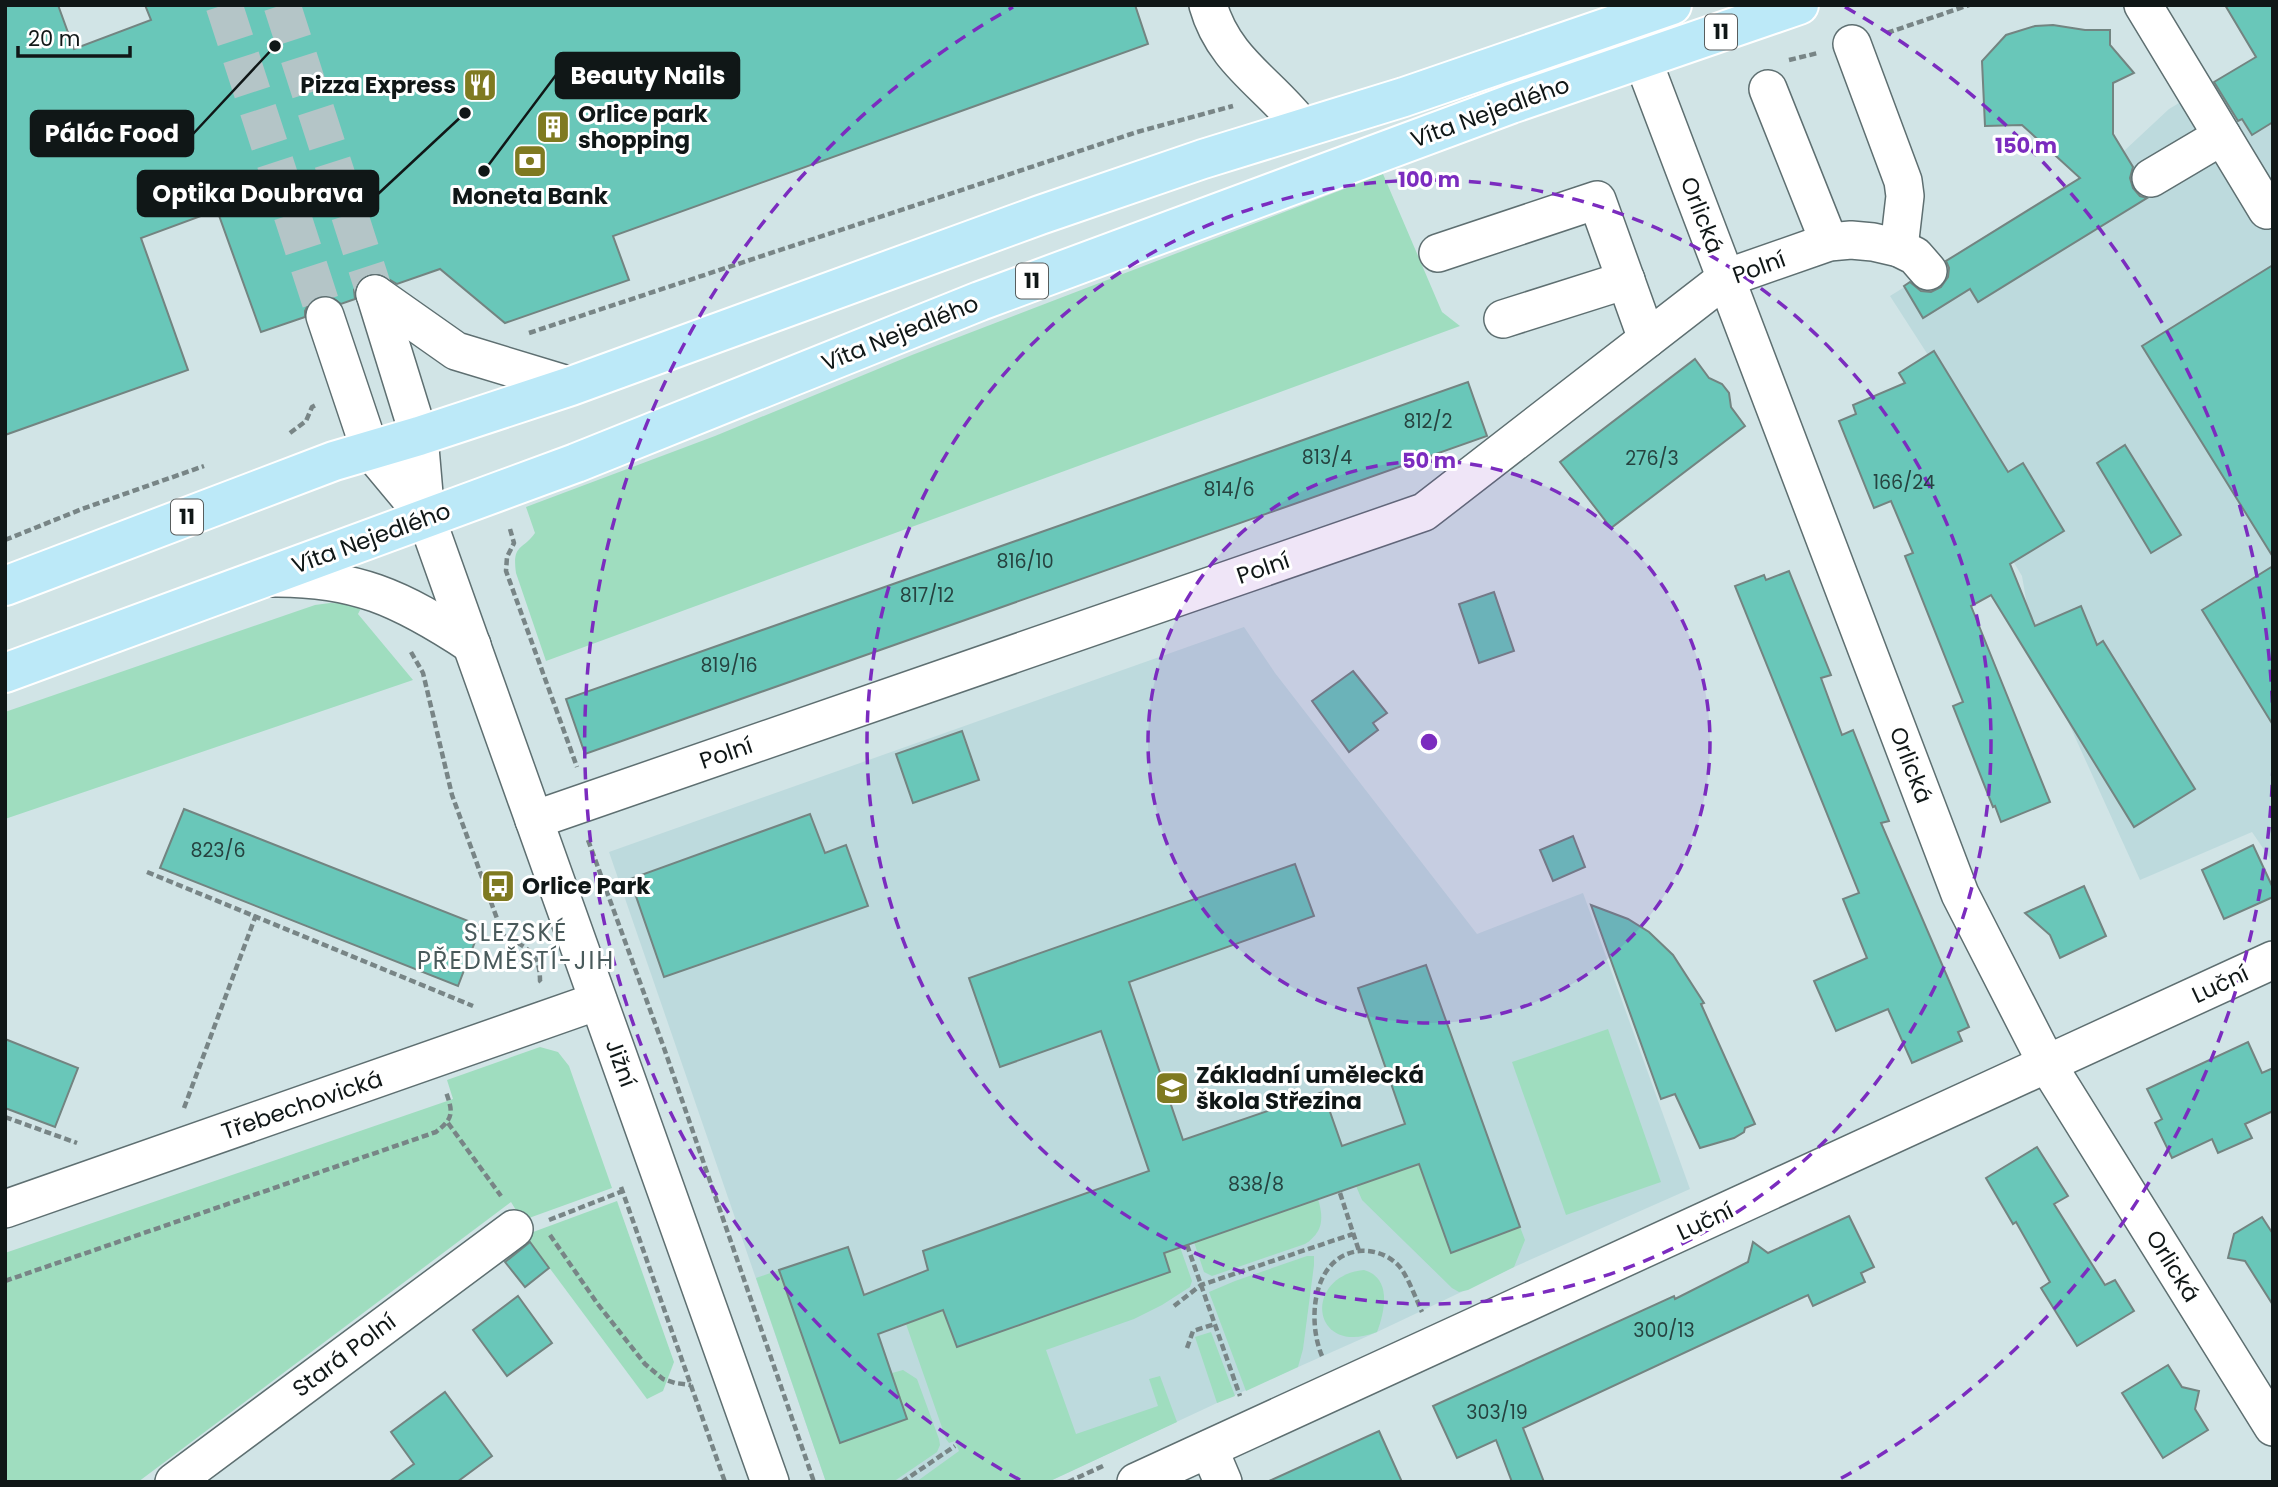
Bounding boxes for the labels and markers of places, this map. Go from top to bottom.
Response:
callout: Beauty Nails [556,53,739,98]
restaurant icon: Pizza Express [461,66,499,104]
place label: Pizza Express [300,69,456,101]
place label: Orlice park shopping [578,98,709,156]
building icon: Orlice park shopping [534,108,572,146]
callout: Pálác Food [31,111,193,156]
bank icon: Moneta Bank [511,142,549,180]
callout: Optika Doubrava [138,171,378,216]
place label: Moneta Bank [452,180,609,212]
centre of rings [1417,730,1441,754]
bus stop icon: Orlice Park [479,867,517,905]
place label: Orlice Park [522,870,651,902]
place label: Základní umělecká škola Střezina [1196,1059,1424,1117]
school or university icon: Základní umělecká škola Střezina [1153,1069,1191,1107]

